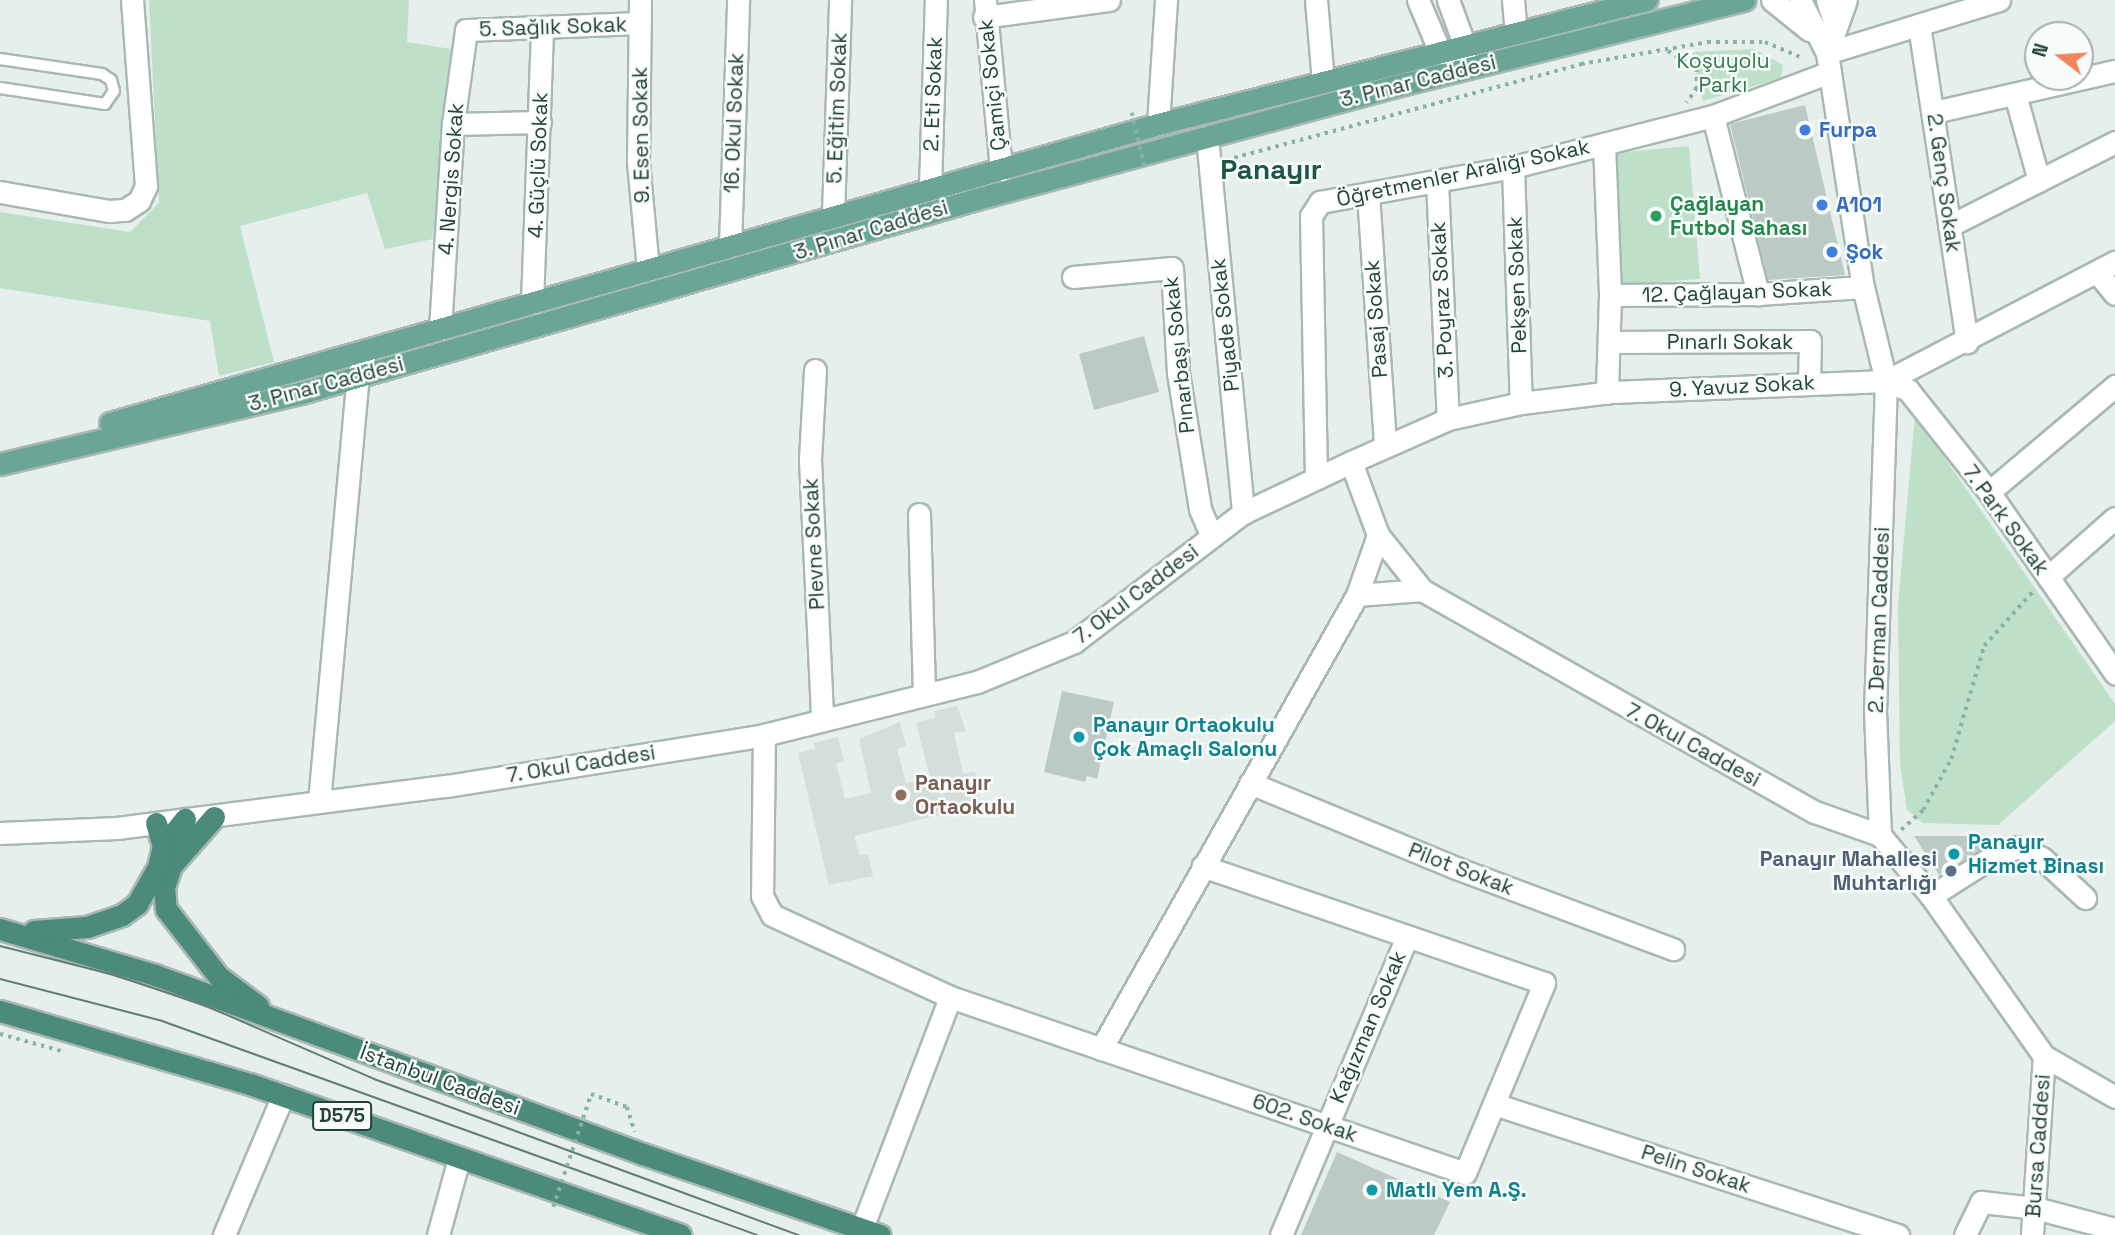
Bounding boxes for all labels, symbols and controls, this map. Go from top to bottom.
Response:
street label: 5. Sağlık Sokak [478,12,628,42]
street label: Çamiçi Sokak [973,18,1011,152]
north arrow [2024,21,2094,91]
street label: 5. Eğitim Sokak [822,31,852,185]
street label: 2. Eti Sokak [918,36,948,152]
text: N [2027,41,2054,60]
park label: Koşuyolu Parkı [1676,48,1770,98]
street label: 3. Pınar Caddesi [1337,49,1499,113]
street label: 16. Okul Sokak [719,52,749,194]
street label: 9. Esen Sokak [627,66,655,204]
street label: 4. Güçlü Sokak [523,91,553,239]
street label: 4. Nergis Sokak [433,102,469,256]
street label: 2. Genç Sokak [1922,112,1966,254]
place label: Furpa [1819,117,1877,143]
marker: Furpa [1797,122,1813,138]
street label: Öğretmenler Aralığı Sokak [1334,134,1592,212]
district label: Panayır [1220,152,1322,186]
place label: Çağlayan Futbol Sahası [1670,191,1807,241]
place label: A101 [1836,192,1882,218]
street label: 3. Pınar Caddesi [791,195,951,265]
marker: A101 [1814,197,1830,213]
marker: Çağlayan Futbol Sahası [1648,208,1664,224]
street label: Pekşen Sokak [1502,216,1532,354]
street label: 3. Poyraz Sokak [1425,221,1459,379]
place label: Şok [1846,239,1883,265]
marker: Şok [1824,244,1840,260]
street label: Piyade Sokak [1205,257,1245,393]
street label: Pasaj Sokak [1359,259,1393,379]
street label: Pınarbaşı Sokak [1158,275,1200,435]
street label: 12. Çağlayan Sokak [1641,276,1833,308]
street label: Pınarlı Sokak [1667,329,1793,355]
street label: 3. Pınar Caddesi [245,351,407,417]
street label: 9. Yavuz Sokak [1668,370,1816,402]
street label: 7. Park Sokak [1957,460,2055,580]
street label: Plevne Sokak [798,477,830,611]
street label: 2. Derman Caddesi [1863,526,1895,714]
street label: 7. Okul Caddesi [1068,539,1204,649]
street label: 7. Okul Caddesi [1621,697,1765,793]
place label: Panayır Ortaokulu Çok Amaçlı Salonu [1093,712,1278,762]
marker: Panayır Ortaokulu Çok Amaçlı Salonu [1071,729,1087,745]
street label: 7. Okul Caddesi [505,740,657,788]
place label: Panayır Ortaokulu [915,770,1015,820]
marker: Panayır Ortaokulu [893,787,909,803]
place label: Panayır Hizmet Binası [1968,829,2104,879]
street label: Pilot Sokak [1405,837,1517,901]
place label: Panayır Mahallesi Muhtarlığı [1760,846,1937,896]
marker: Panayır Hizmet Binası [1946,846,1962,862]
marker: Panayır Mahallesi Muhtarlığı [1943,863,1959,879]
street label: Kağızman Sokak [1325,947,1411,1107]
street label: İstanbul Caddesi [357,1039,523,1121]
street label: Bursa Caddesi [2020,1073,2056,1219]
street label: 602. Sokak [1249,1088,1361,1148]
road number: D575 [310,1100,374,1132]
street label: Pelin Sokak [1638,1139,1754,1199]
place label: Matlı Yem A.Ş. [1386,1177,1527,1203]
marker: Matlı Yem A.Ş. [1364,1182,1380,1198]

